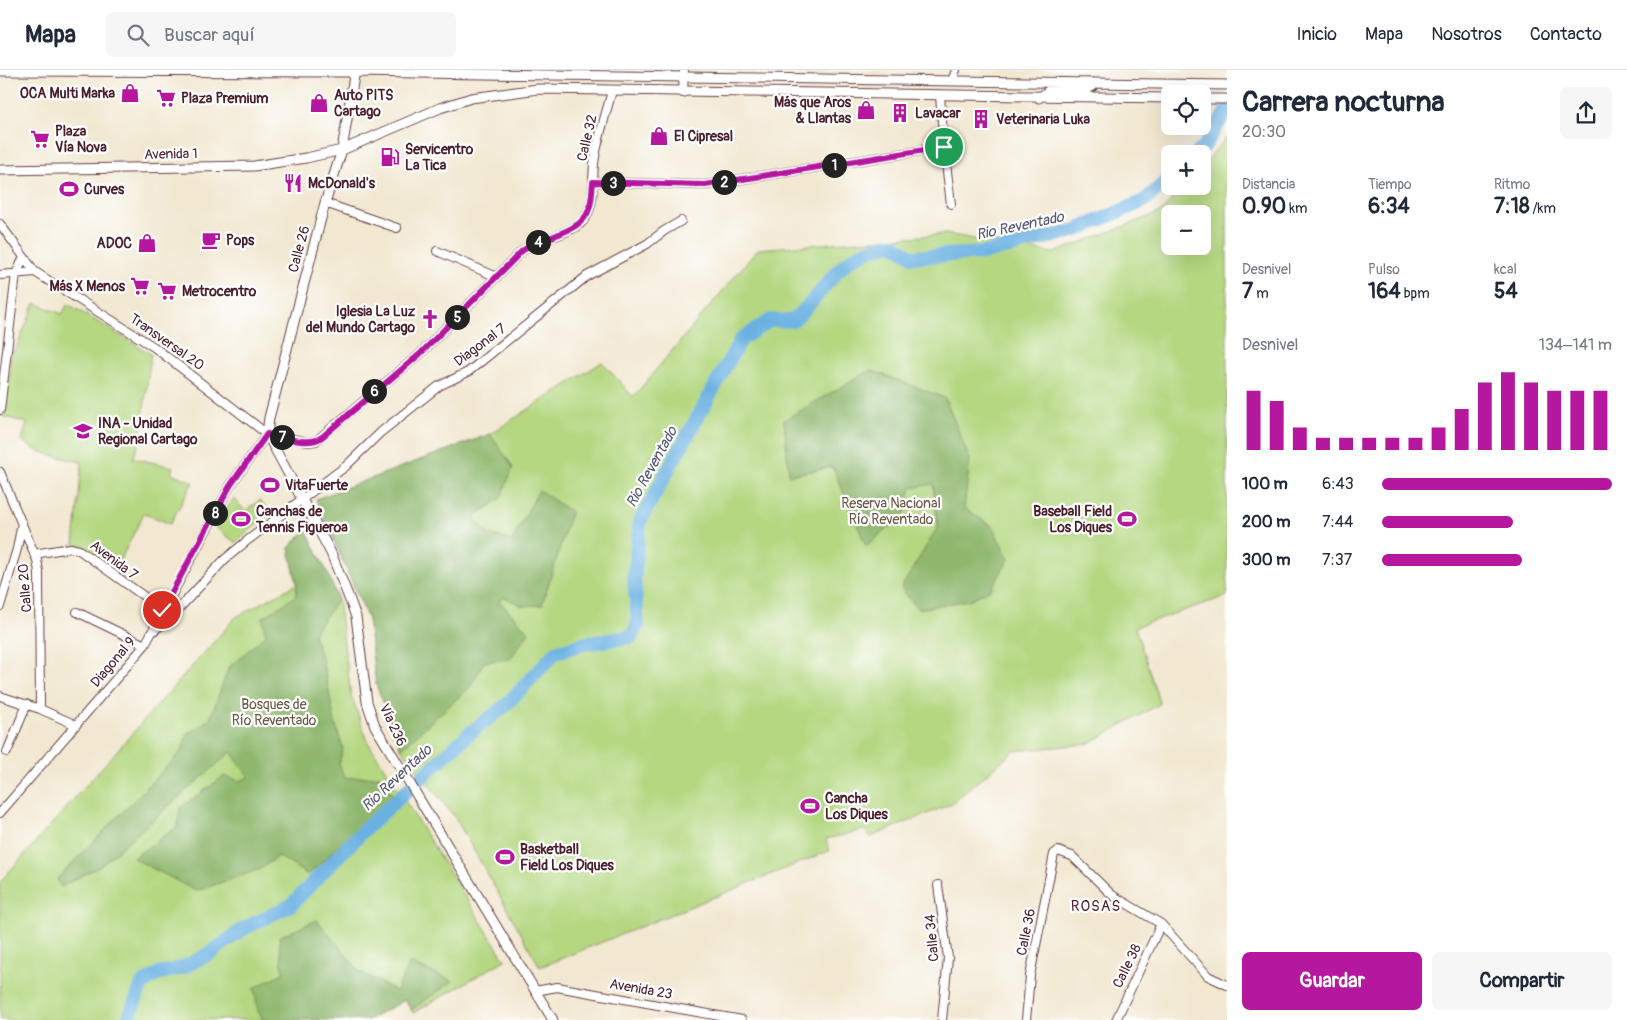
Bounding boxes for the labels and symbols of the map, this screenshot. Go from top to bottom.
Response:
shop icon: OCA Multi Marka [119,82,141,104]
place label: OCA Multi Marka [20,85,115,102]
supermarket icon: Plaza Premium [155,87,177,109]
place label: Auto PITS Cartago [334,87,393,120]
place label: Plaza Premium [181,90,269,107]
shop icon: Auto PITS Cartago [308,92,330,114]
place label: Más que Aros & Llantas [774,94,852,127]
shop icon: Más que Aros & Llantas [855,99,877,121]
building icon: Lavacar [889,102,911,124]
place label: Lavacar [915,105,962,122]
building icon: Veterinaria Luka [970,108,992,130]
place label: Veterinaria Luka [996,111,1090,128]
street label: Calle 32 [573,113,601,163]
place label: Plaza Vía Nova [55,123,107,156]
shop icon: El Cipresal [648,125,670,147]
pin [923,126,965,168]
supermarket icon: Plaza Vía Nova [29,128,51,150]
place label: El Cipresal [674,128,733,145]
place label: Servicentro La Tica [405,141,474,174]
street label: Avenida 1 [144,145,198,163]
fuel station icon: Servicentro La Tica [379,146,401,168]
pin: 1 [822,152,846,178]
pin: 3 [600,170,626,196]
pin: 2 [712,170,736,194]
restaurant icon: McDonald's [282,172,304,194]
place label: McDonald's [308,175,376,192]
sports icon: Curves [58,178,80,200]
place label: Curves [84,181,125,198]
water label: Rio Reventado [974,207,1066,245]
street label: Calle 26 [285,224,313,274]
cafe icon: Pops [200,229,222,251]
pin: 4 [526,230,550,254]
shop icon: ADOC [136,232,158,254]
place label: Pops [226,232,255,249]
place label: ADOC [97,235,132,252]
supermarket icon: Más X Menos [129,275,151,297]
place label: Más X Menos [49,278,126,295]
supermarket icon: Metrocentro [156,280,178,302]
place label: Metrocentro [182,283,257,300]
place label: Iglesia La Luz del Mundo Cartago [306,303,416,336]
pin: 5 [444,304,470,330]
church icon: Iglesia La Luz del Mundo Cartago [419,308,441,330]
street label: Transversal 20 [126,310,208,374]
street label: Diagonal 7 [451,320,510,370]
pin: 6 [362,378,386,404]
place label: INA - Unidad Regional Cartago [98,415,198,448]
school or university icon: INA - Unidad Regional Cartago [72,420,94,442]
water label: Rio Reventado [622,423,682,511]
pin: 7 [270,424,294,450]
sports icon: VitaFuerte [259,474,281,496]
place label: VitaFuerte [285,477,349,494]
park label: Reserva Nacional Río Reventado [841,495,941,528]
pin: 8 [202,500,228,526]
place label: Canchas de Tennis Figueroa [255,503,348,536]
place label: Baseball Field Los Diques [1033,503,1113,536]
sports icon: Canchas de Tennis Figueroa [230,508,252,530]
sports icon: Baseball Field Los Diques [1116,508,1138,530]
street label: Avenida 7 [87,537,142,584]
street label: Calle 20 [14,563,36,613]
pin [141,589,183,631]
street label: Diagonal 9 [87,633,139,691]
park label: Bosques de Río Reventado [232,696,317,729]
street label: Vía 236 [376,701,410,749]
water label: Rio Reventado [358,740,437,815]
place label: Cancha Los Diques [825,790,888,823]
sports icon: Cancha Los Diques [799,795,821,817]
place label: Basketball Field Los Diques [520,841,615,874]
sports icon: Basketball Field Los Diques [494,846,516,868]
district label: ROSAS [1071,897,1121,916]
street label: Calle 36 [1013,907,1039,957]
street label: Calle 34 [921,914,943,962]
street label: Calle 38 [1109,941,1145,991]
street label: Avenida 23 [608,975,674,1003]

